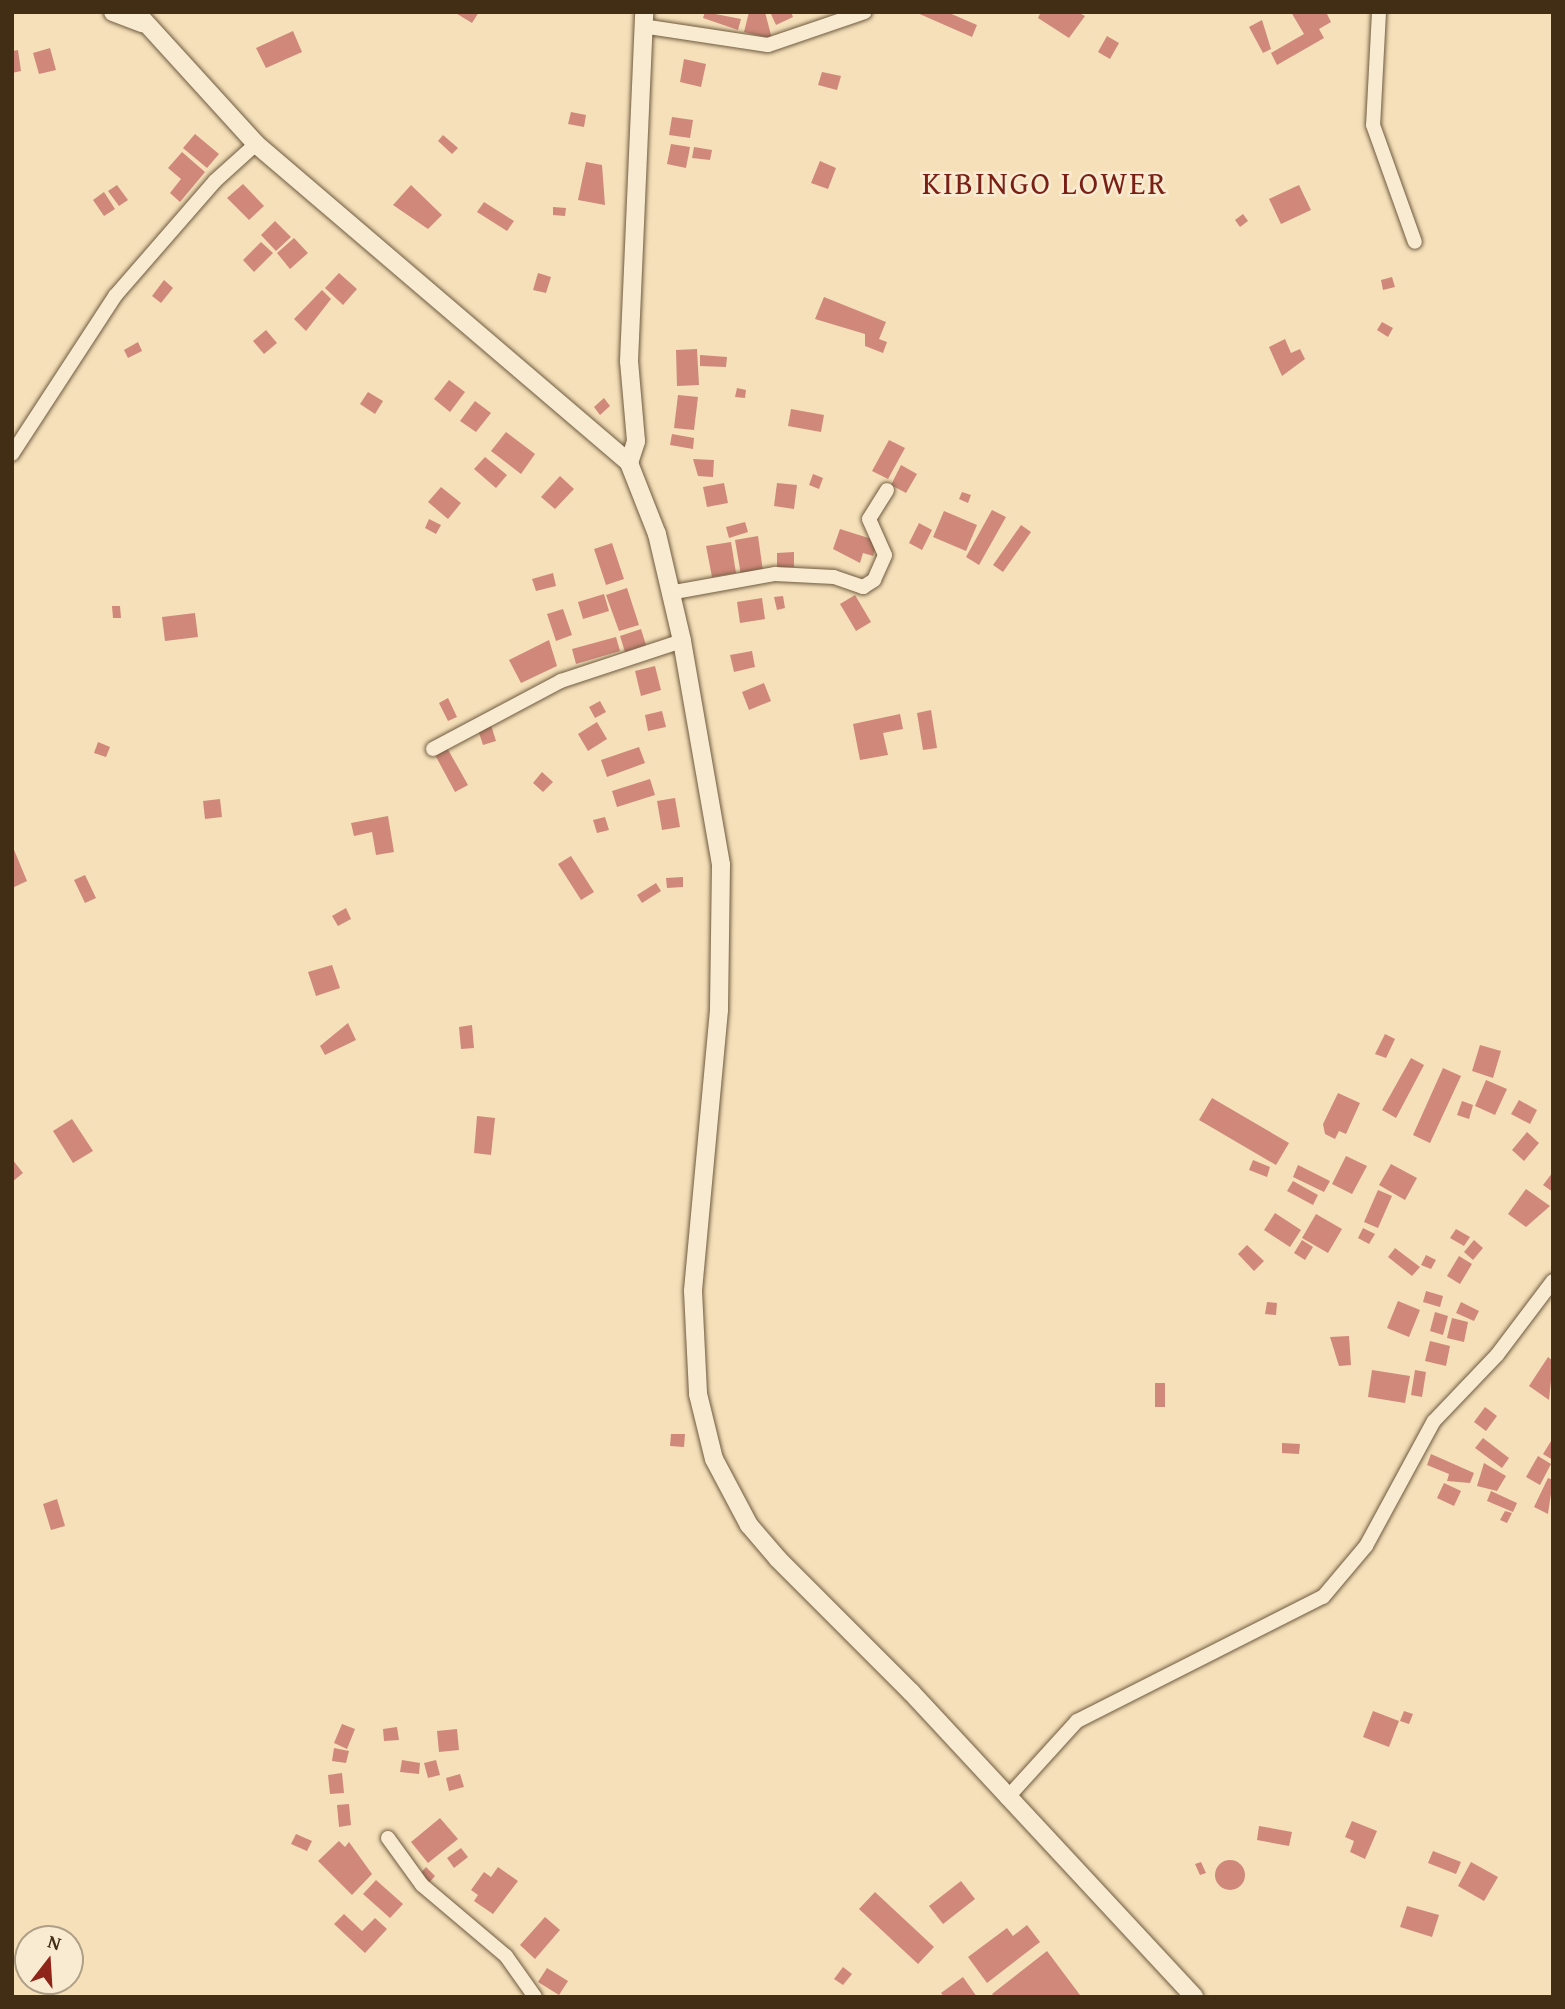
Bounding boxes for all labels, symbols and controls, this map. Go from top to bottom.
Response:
district label: KIBINGO LOWER [924,164,1166,202]
north arrow [14,1925,84,1995]
text: N [44,1927,65,1957]

